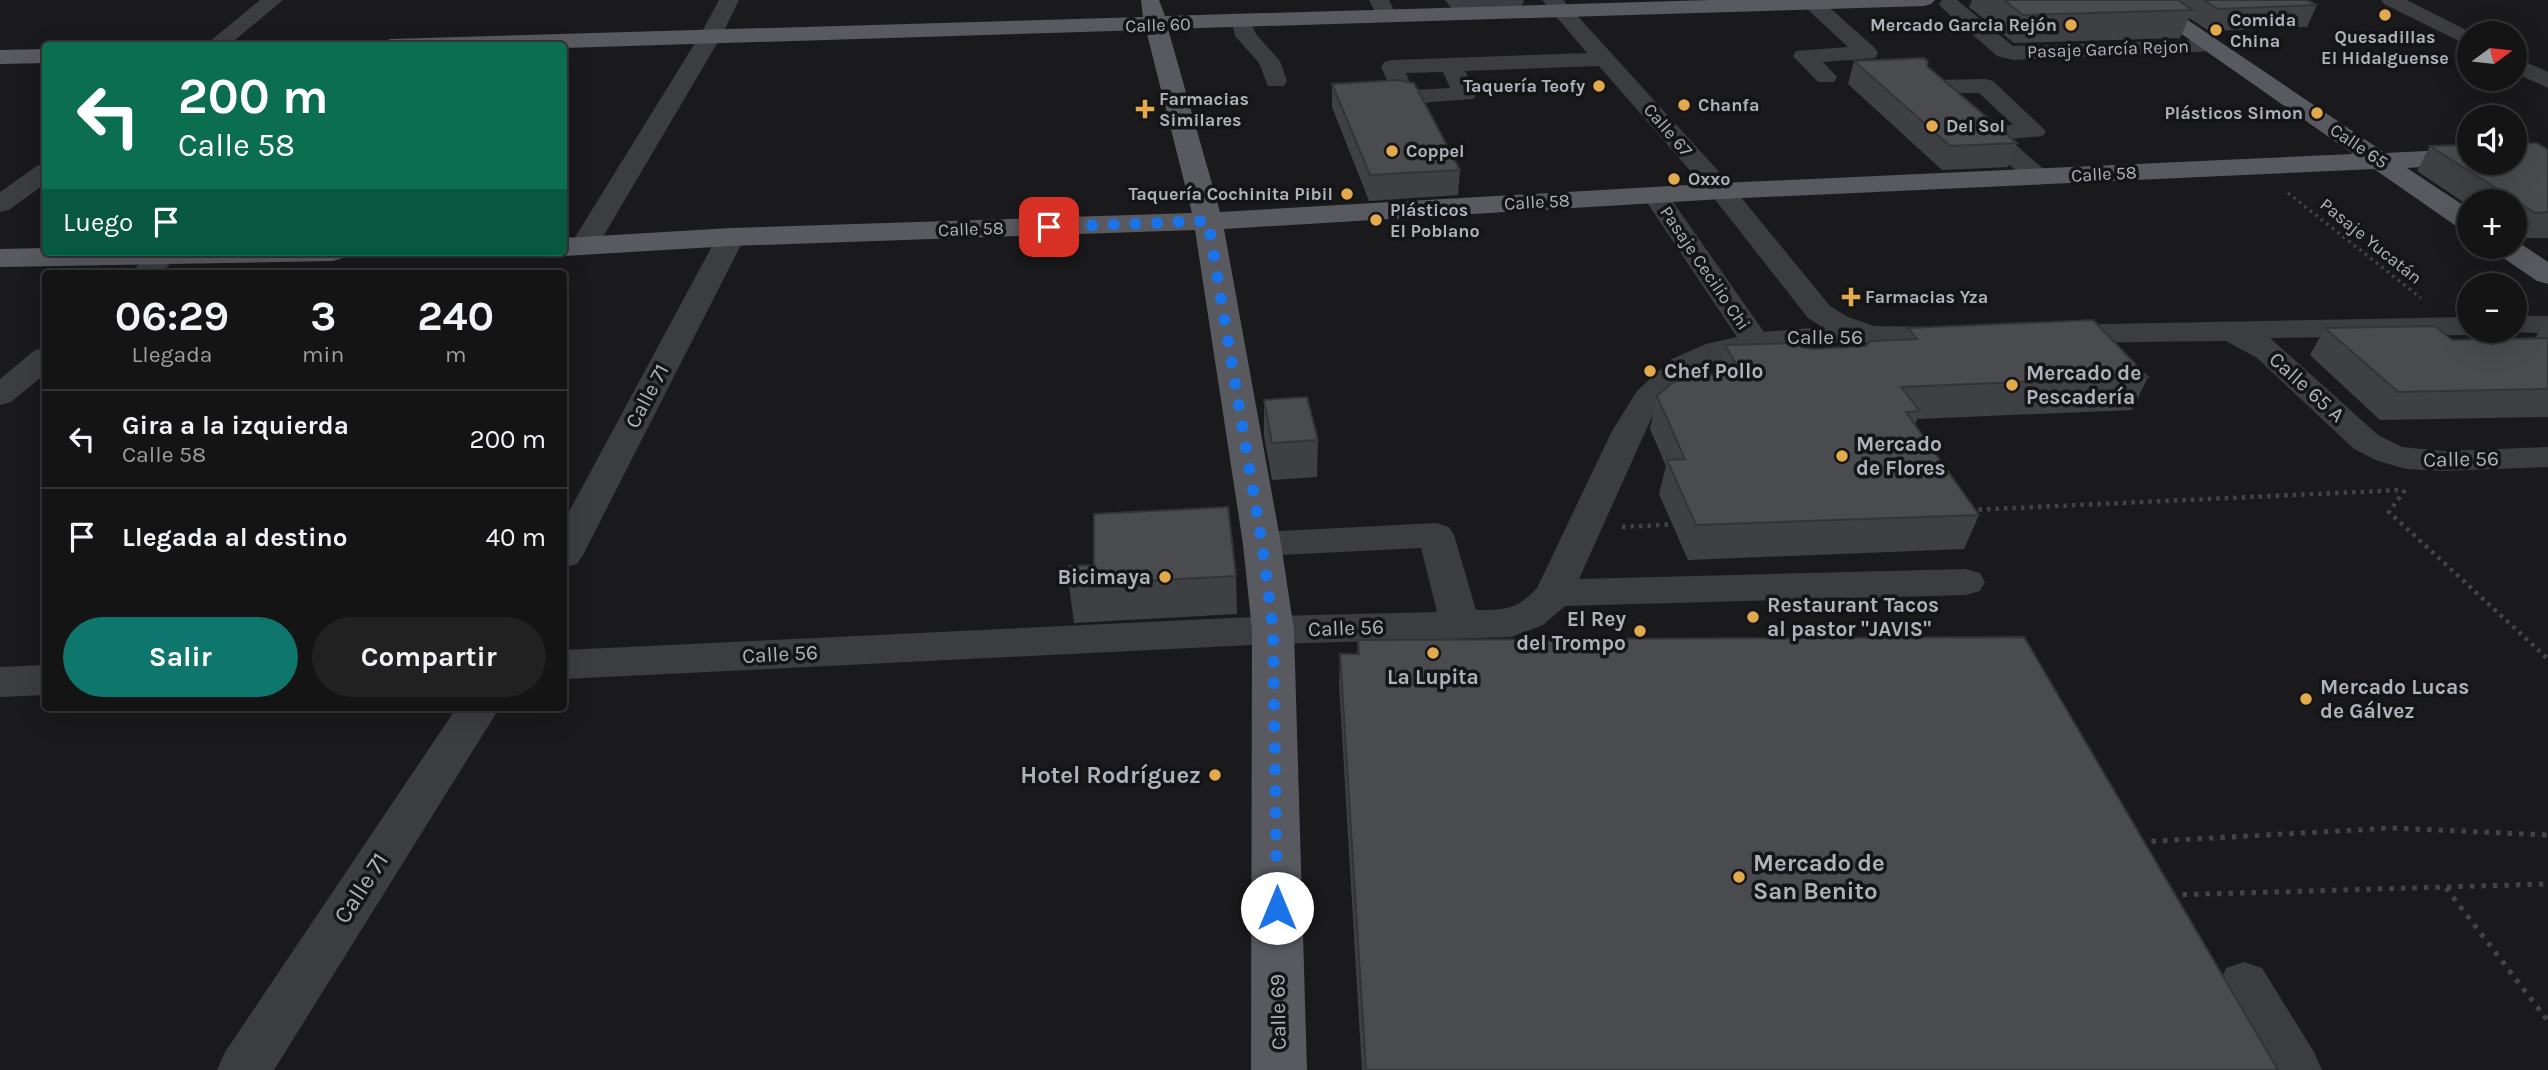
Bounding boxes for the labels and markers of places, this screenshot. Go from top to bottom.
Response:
marker: Quesadillas El Hidalguense [2377,7,2393,23]
place label: Comida China [2230,9,2296,52]
place label: Mercado Garcia Rejón [1870,14,2057,36]
marker: Mercado Garcia Rejón [2063,17,2079,33]
marker: Comida China [2208,22,2224,38]
place label: Quesadillas El Hidalguense [2321,26,2449,69]
place label: Taquería Teofy [1463,75,1585,97]
marker: Taquería Teofy [1591,78,1607,94]
place label: Farmacias Similares [1159,88,1249,131]
place label: Chanfa [1698,94,1760,116]
marker: Chanfa [1676,97,1692,113]
marker: Farmacias Similares [1137,101,1153,117]
place label: Plásticos Simon [2164,102,2303,124]
marker: Plásticos Simon [2309,105,2325,121]
place label: Del Sol [1946,115,2005,137]
marker: Del Sol [1924,118,1940,134]
place label: Coppel [1406,140,1465,162]
marker: Coppel [1384,143,1400,159]
place label: Oxxo [1688,168,1730,190]
marker: Oxxo [1666,171,1682,187]
place label: Taquería Cochinita Pibil [1128,183,1333,205]
marker: Taquería Cochinita Pibil [1339,186,1355,202]
pin [1019,197,1079,257]
place label: Plásticos El Poblano [1390,199,1480,242]
marker: Plásticos El Poblano [1368,212,1384,228]
place label: Farmacias Yza [1865,286,1988,308]
marker: Farmacias Yza [1843,289,1859,305]
place label: Chef Pollo [1664,359,1763,383]
place label: Mercado de Pescadería [2026,361,2141,409]
marker: Chef Pollo [1642,363,1658,379]
marker: Mercado de Pescadería [2004,377,2020,393]
place label: Mercado de Flores [1856,432,1946,480]
marker: Mercado de Flores [1834,448,1850,464]
place label: Bicimaya [1057,565,1151,589]
marker: Bicimaya [1157,569,1173,585]
place label: Restaurant Tacos al pastor "JAVIS" [1767,593,1939,641]
place label: El Rey del Trompo [1516,607,1626,655]
marker: Restaurant Tacos al pastor "JAVIS" [1745,609,1761,625]
marker: El Rey del Trompo [1632,623,1648,639]
marker: La Lupita [1425,645,1441,661]
place label: La Lupita [1387,665,1479,689]
place label: Mercado Lucas de Gálvez [2320,675,2469,723]
marker: Mercado Lucas de Gálvez [2298,691,2314,707]
place label: Hotel Rodríguez [1020,761,1201,789]
marker: Hotel Rodríguez [1207,767,1223,783]
place label: Mercado de San Benito [1753,849,1885,905]
marker: Mercado de San Benito [1731,869,1747,885]

